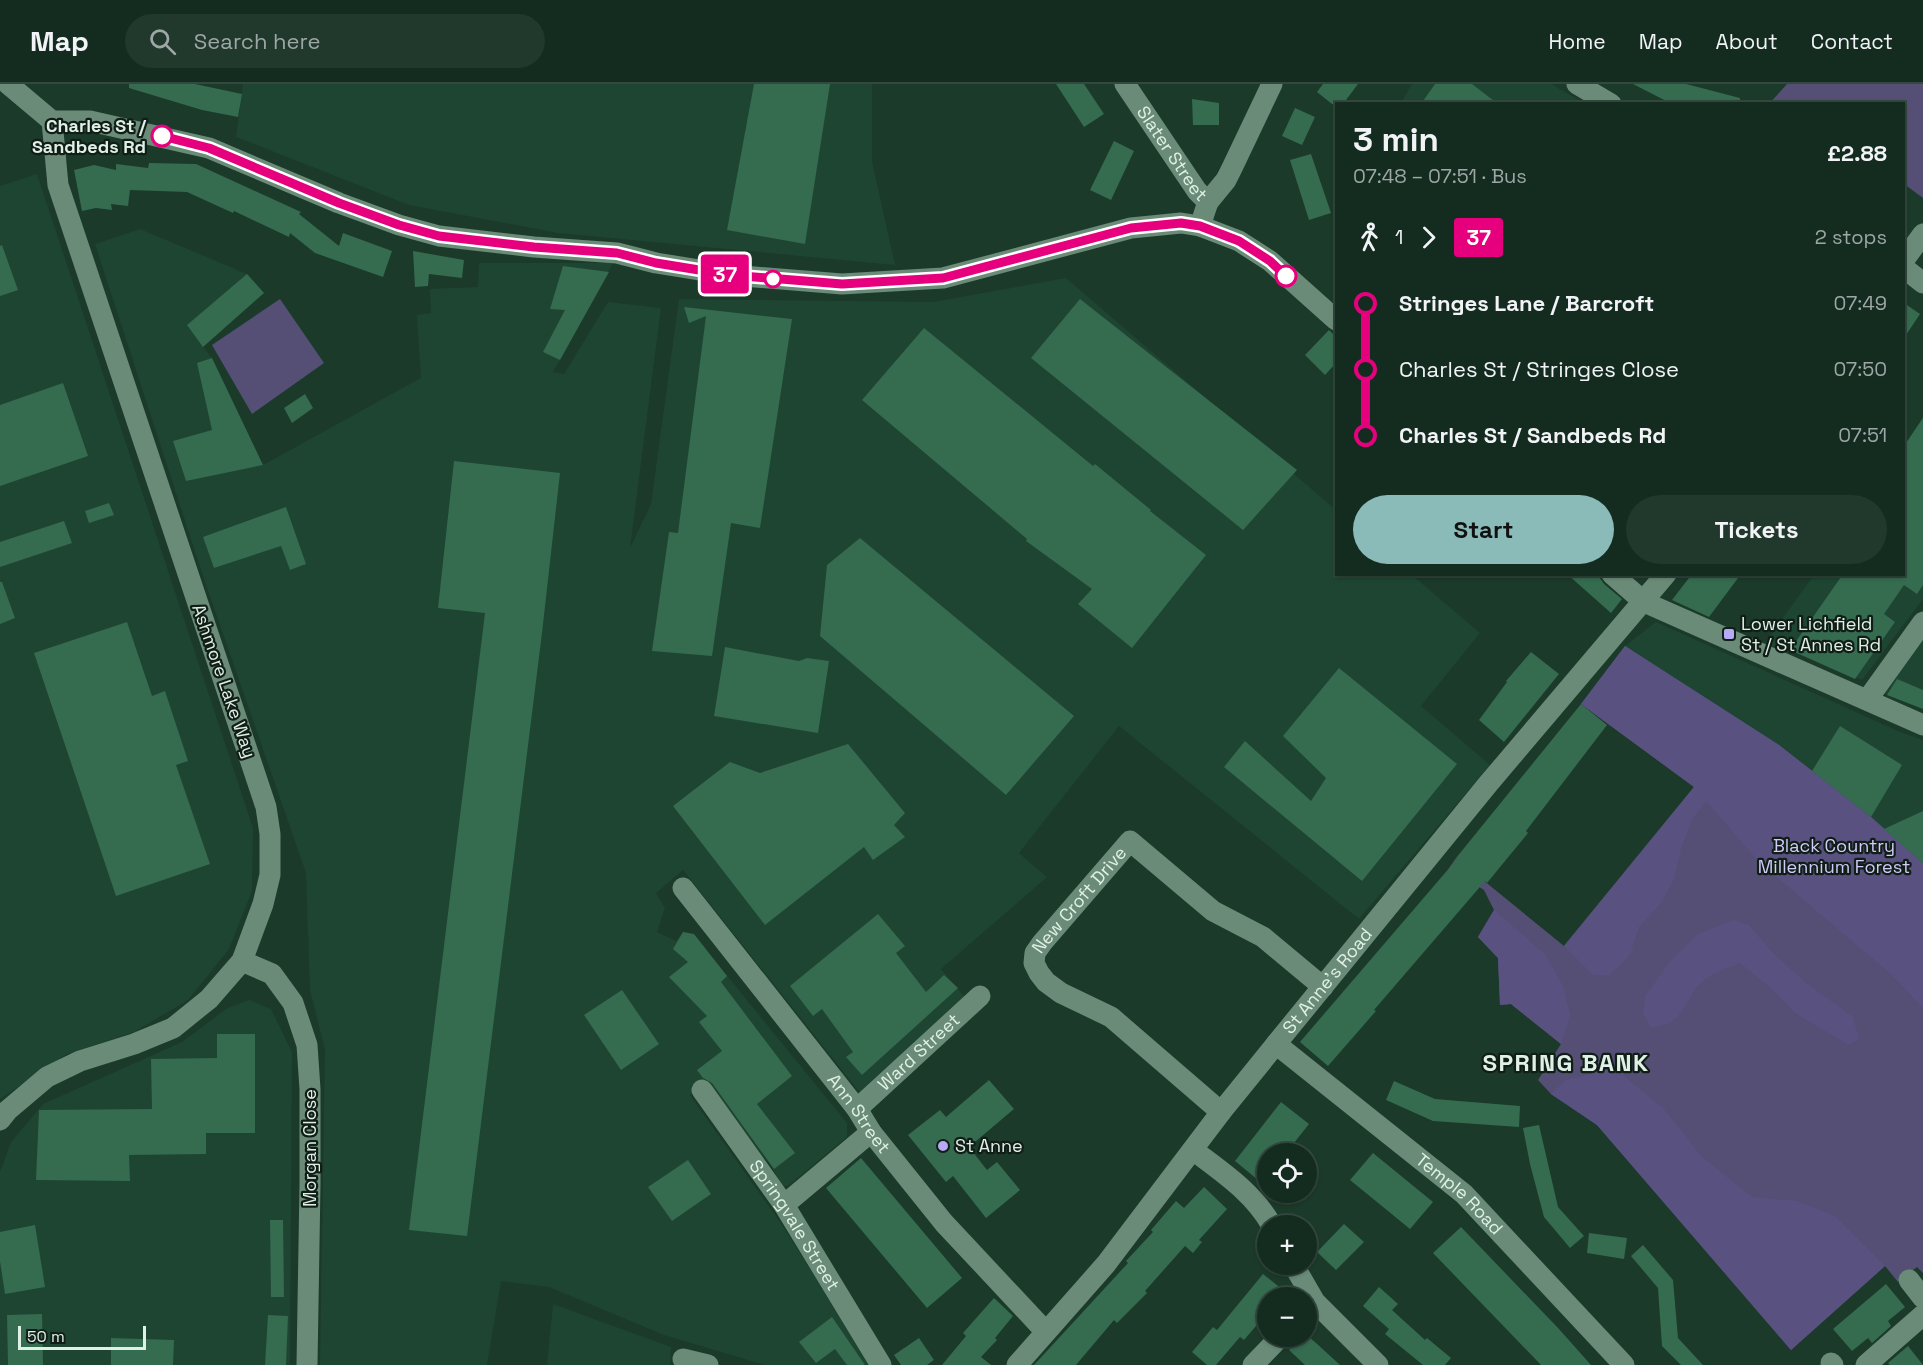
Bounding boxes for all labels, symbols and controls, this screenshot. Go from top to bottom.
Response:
search box [125,14,545,68]
text: Map [30,23,89,59]
icon: search [146,25,179,58]
text: Search here [194,27,321,55]
text: Home [1548,28,1606,55]
text: Map [1639,28,1683,55]
text: About [1716,28,1778,55]
text: Contact [1811,28,1893,55]
street label: Slater Street [1132,101,1213,206]
place label: Charles St / Sandbeds Rd [32,114,147,158]
text: 3 min [1353,119,1439,161]
marker: Charles St / Sandbeds Rd [151,125,173,147]
text: £2.88 [1827,139,1887,167]
text: 07:48 – 07:51 · Bus [1353,163,1527,189]
icon: walk [1353,221,1386,254]
icon: forward [1412,221,1445,254]
text: 1 [1395,224,1403,250]
text: 37 [1466,224,1491,251]
text: 2 stops [1815,224,1887,250]
line badge: 37 [698,254,752,294]
text: 37 [713,261,737,288]
unlabelled marker [1275,265,1297,287]
unlabelled marker [764,270,782,288]
text: Stringes Lane / Barcroft [1399,289,1654,317]
text: 07:49 [1833,290,1887,316]
text: Charles St / Stringes Close [1399,355,1679,383]
text: 07:50 [1833,356,1887,382]
text: Charles St / Sandbeds Rd [1399,421,1666,449]
text: 07:51 [1838,422,1887,448]
button: Start [1353,495,1614,564]
button: Tickets [1626,495,1887,564]
street label: Ashmore Lake Way [187,601,262,761]
place label: Lower Lichfield St / St Annes Rd [1741,612,1881,656]
marker: Lower Lichfield St / St Annes Rd [1722,627,1736,641]
park label: Black Country Millennium Forest [1758,834,1910,878]
street label: New Croft Drive [1026,841,1131,958]
street label: St Anne's Road [1277,923,1377,1038]
street label: Ward Street [873,1008,964,1095]
district label: SPRING BANK [1482,1047,1650,1078]
street label: Ann Street [822,1069,896,1158]
street label: Morgan Close [298,1089,321,1207]
place label: St Anne [955,1134,1023,1157]
marker: St Anne [936,1139,950,1153]
map controls [1257,1143,1317,1347]
button: locate [1257,1143,1317,1203]
street label: Temple Road [1411,1148,1508,1239]
street label: Springvale Street [744,1155,845,1295]
button: + [1257,1215,1317,1275]
button: − [1257,1287,1317,1347]
scale bar [18,1323,146,1350]
text: 50 m [27,1326,65,1347]

